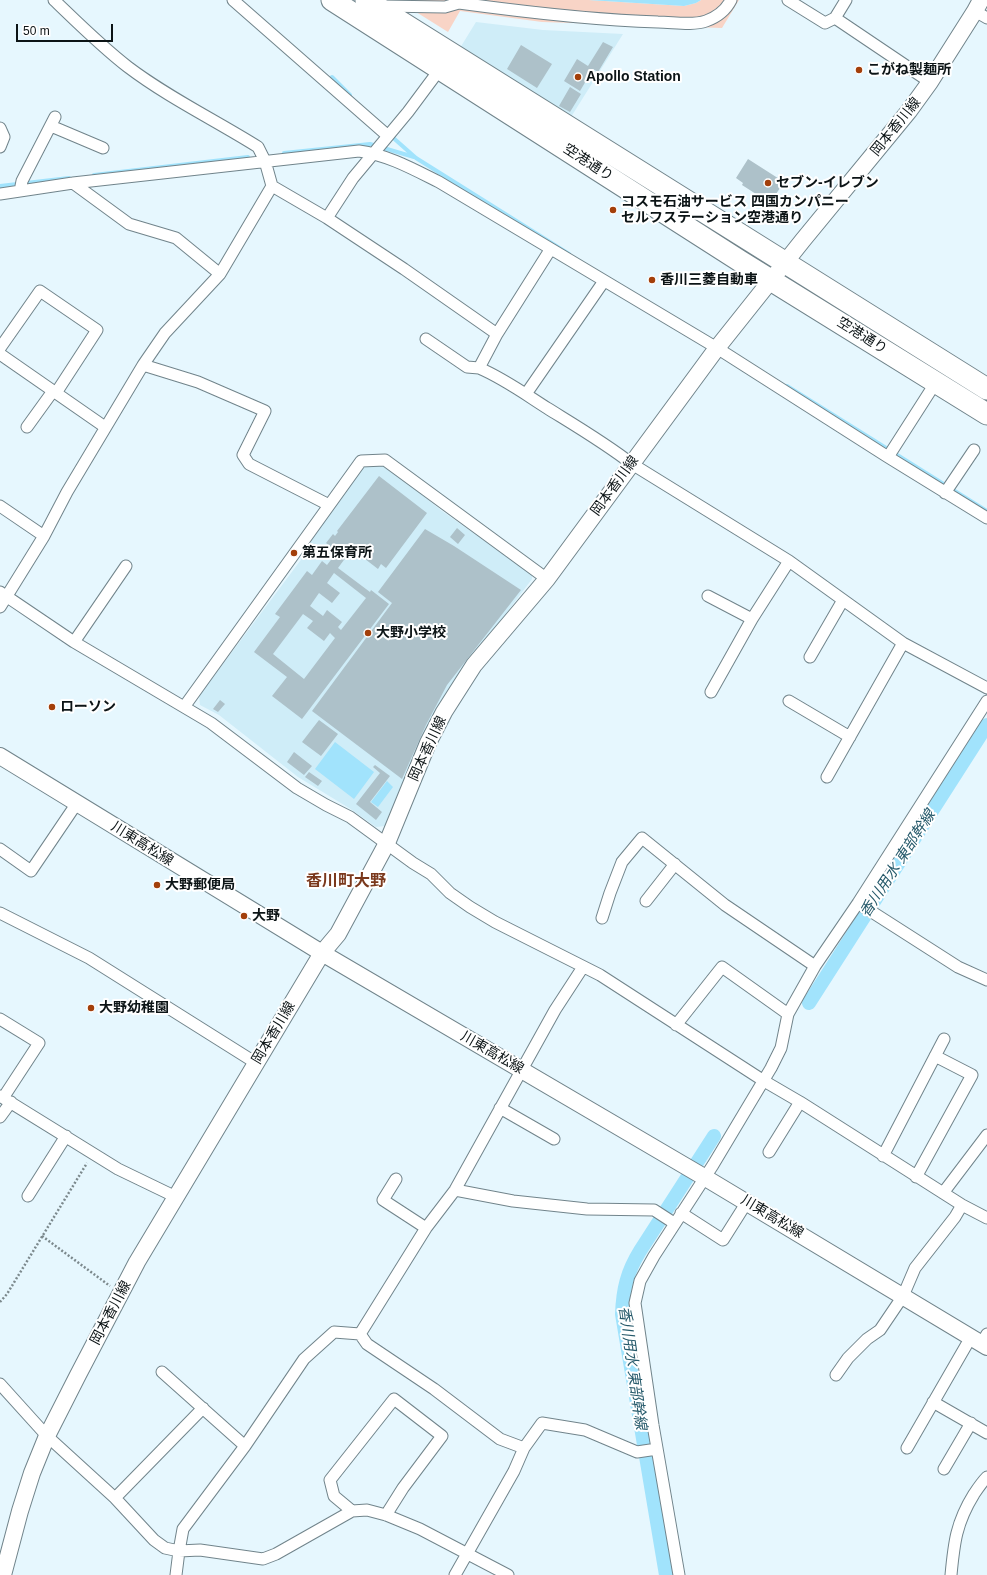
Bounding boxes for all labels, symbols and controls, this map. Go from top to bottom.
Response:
scale bar [18,16,115,42]
text: 50 m [23,24,50,38]
place label: こがね製麺所 [867,62,951,78]
marker: こがね製麺所 [854,65,864,75]
place label: Apollo Station [586,69,681,85]
marker: Apollo Station [573,72,583,82]
street label: 岡本香川線 [867,95,925,159]
street label: 空港通り [560,141,616,185]
place label: セブン-イレブン [776,175,879,191]
marker: セブン-イレブン [763,178,773,188]
place label: コスモ石油サービス 四国カンパニー セルフステーション空港通り [621,194,849,226]
marker: コスモ石油サービス 四国カンパニー セルフステーション空港通り [608,205,618,215]
place label: 香川三菱自動車 [660,272,758,288]
marker: 香川三菱自動車 [647,275,657,285]
street label: 空港通り [834,314,890,358]
street label: 岡本香川線 [588,453,642,519]
place label: 第五保育所 [302,545,372,561]
marker: 第五保育所 [289,548,299,558]
place label: 大野小学校 [376,625,446,641]
marker: 大野小学校 [363,628,373,638]
place label: ローソン [60,699,116,715]
marker: ローソン [47,702,57,712]
street label: 岡本香川線 [406,714,450,784]
water label: 香川用水 東部幹線 [857,807,939,921]
street label: 川東高松線 [108,818,176,870]
district label: 香川町大野 [306,872,386,892]
place label: 大野郵便局 [165,877,235,893]
marker: 大野郵便局 [152,880,162,890]
place label: 大野 [252,908,280,924]
marker: 大野 [239,911,249,921]
street label: 岡本香川線 [249,999,299,1067]
place label: 大野幼稚園 [99,1000,169,1016]
marker: 大野幼稚園 [86,1003,96,1013]
street label: 川東高松線 [457,1028,527,1078]
street label: 川東高松線 [738,1192,806,1242]
street label: 岡本香川線 [87,1278,135,1348]
water label: 香川用水 東部幹線 [614,1305,650,1431]

